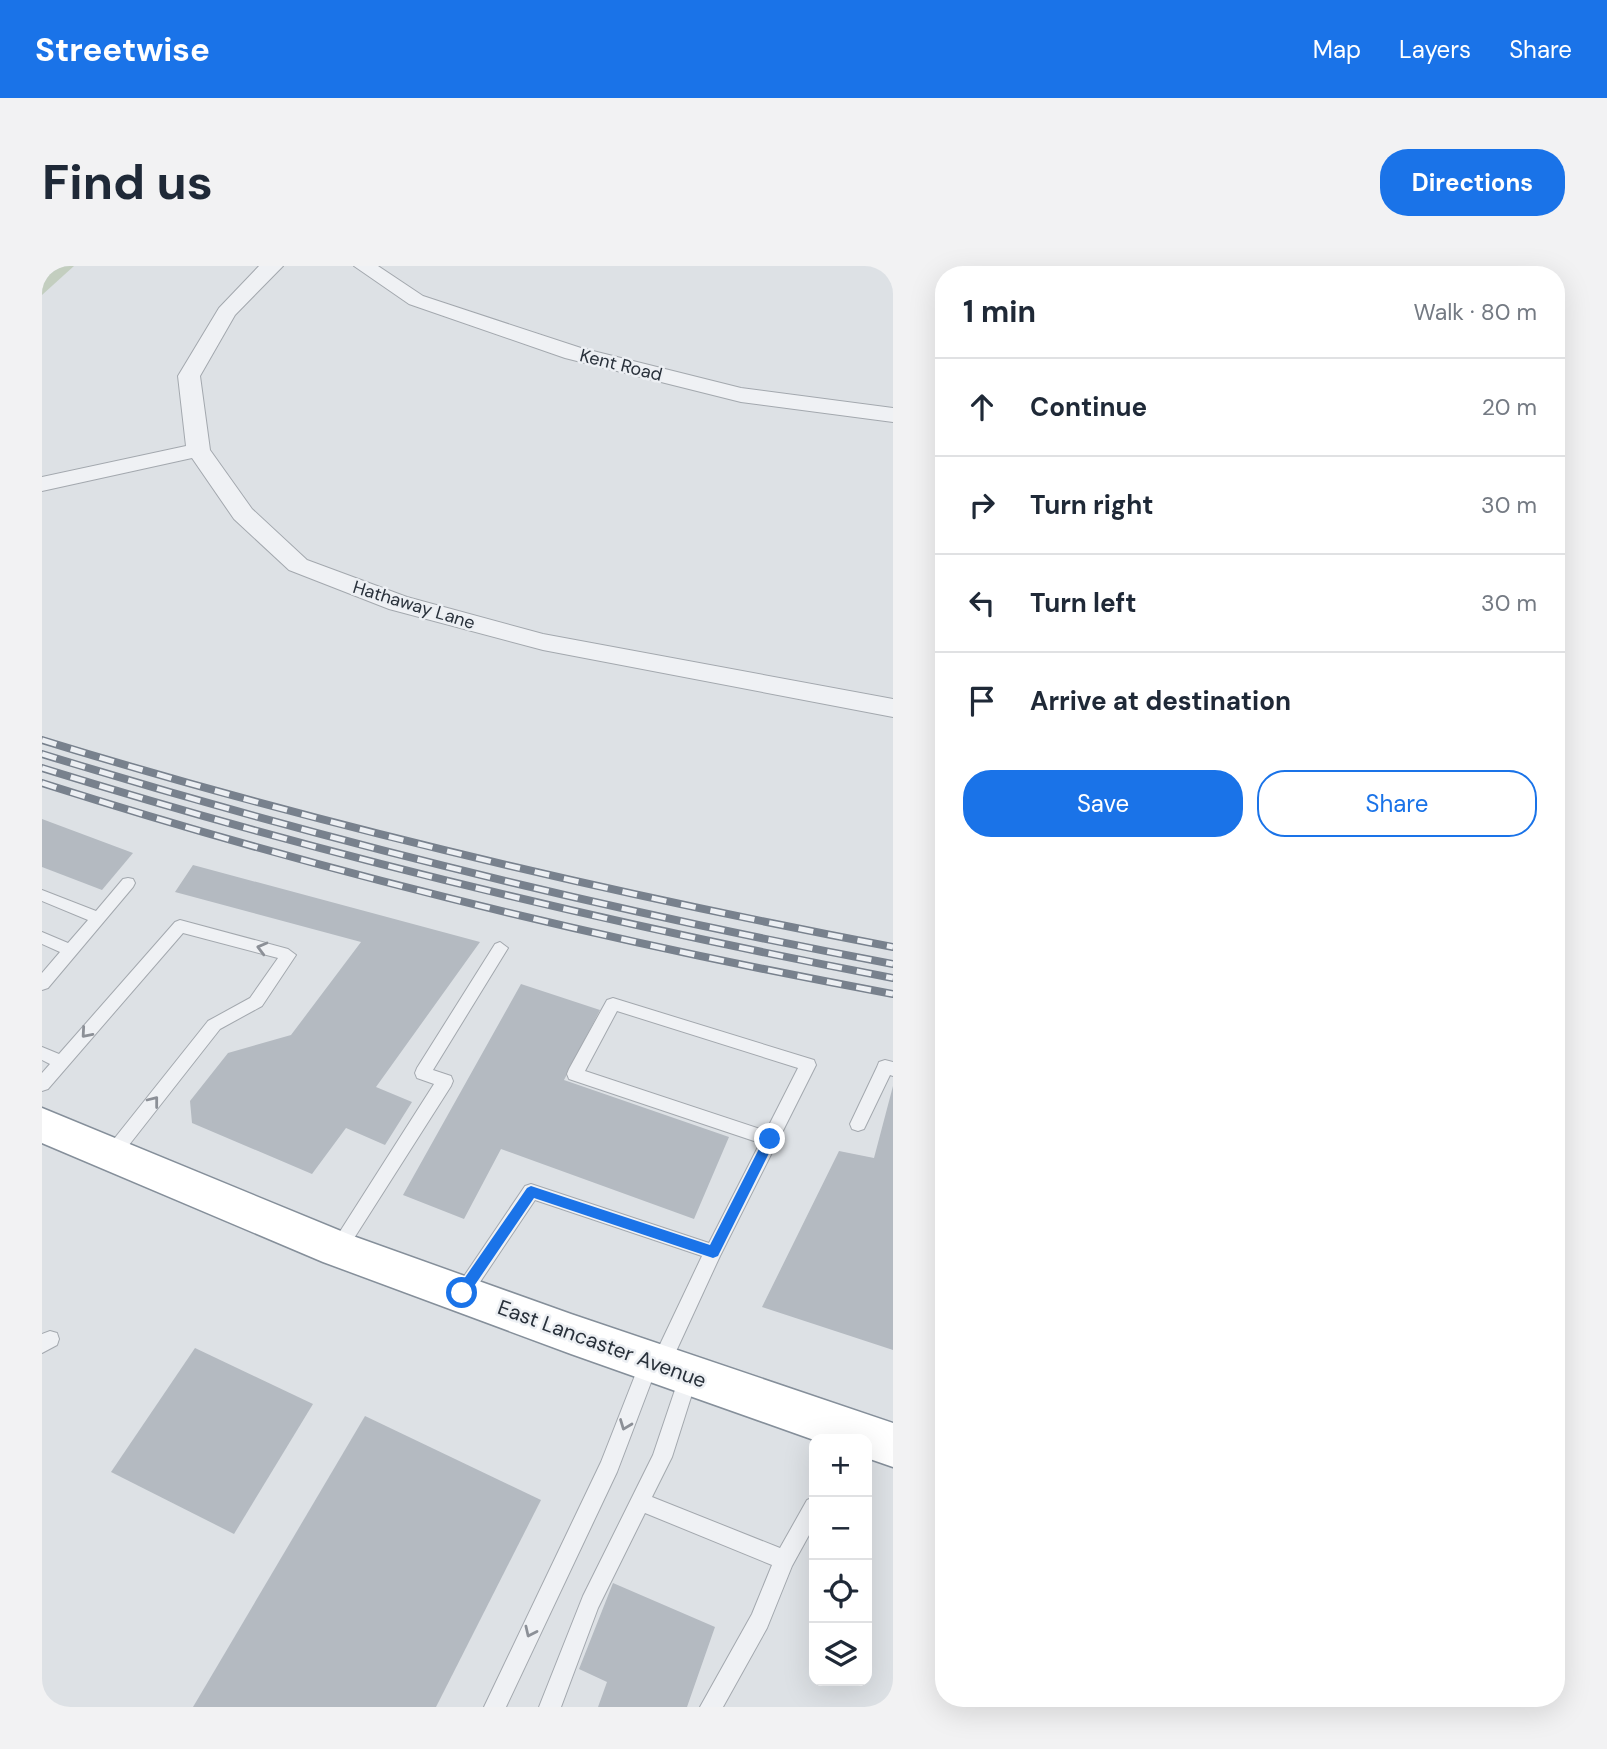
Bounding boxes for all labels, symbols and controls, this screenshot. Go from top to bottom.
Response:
text: Streetwise [35,28,210,71]
text: Map [1313,34,1361,65]
text: Layers [1399,34,1471,65]
text: Share [1509,34,1572,65]
button: Directions [1380,149,1565,216]
text: Find us [42,150,213,214]
text: 1 min [963,292,1036,331]
text: Walk · 80 m [1414,297,1537,327]
street label: Kent Road [577,343,665,387]
icon: ahead [963,388,1001,426]
text: Continue [1030,390,1147,424]
text: 20 m [1482,392,1537,422]
icon: right [963,486,1001,524]
text: Turn right [1030,488,1154,522]
text: 30 m [1481,490,1537,520]
street label: Hathaway Lane [350,575,478,635]
icon: left [963,584,1001,622]
text: Turn left [1030,586,1137,620]
text: 30 m [1481,588,1537,618]
icon: arrive [963,682,1001,720]
text: Arrive at destination [1030,684,1291,718]
button: Save [963,770,1243,837]
button: Share [1257,770,1537,837]
one-way arrow [256,942,268,956]
one-way arrow [82,1025,94,1038]
one-way arrow [146,1096,158,1109]
route end [754,1123,785,1154]
route start [446,1277,477,1308]
street label: East Lancaster Avenue [494,1293,710,1395]
one-way arrow [620,1418,634,1430]
map controls [809,1434,872,1686]
button: + [809,1434,872,1497]
button: − [809,1497,872,1560]
button: locate [809,1560,872,1623]
button: layers [809,1623,872,1686]
one-way arrow [525,1624,539,1637]

